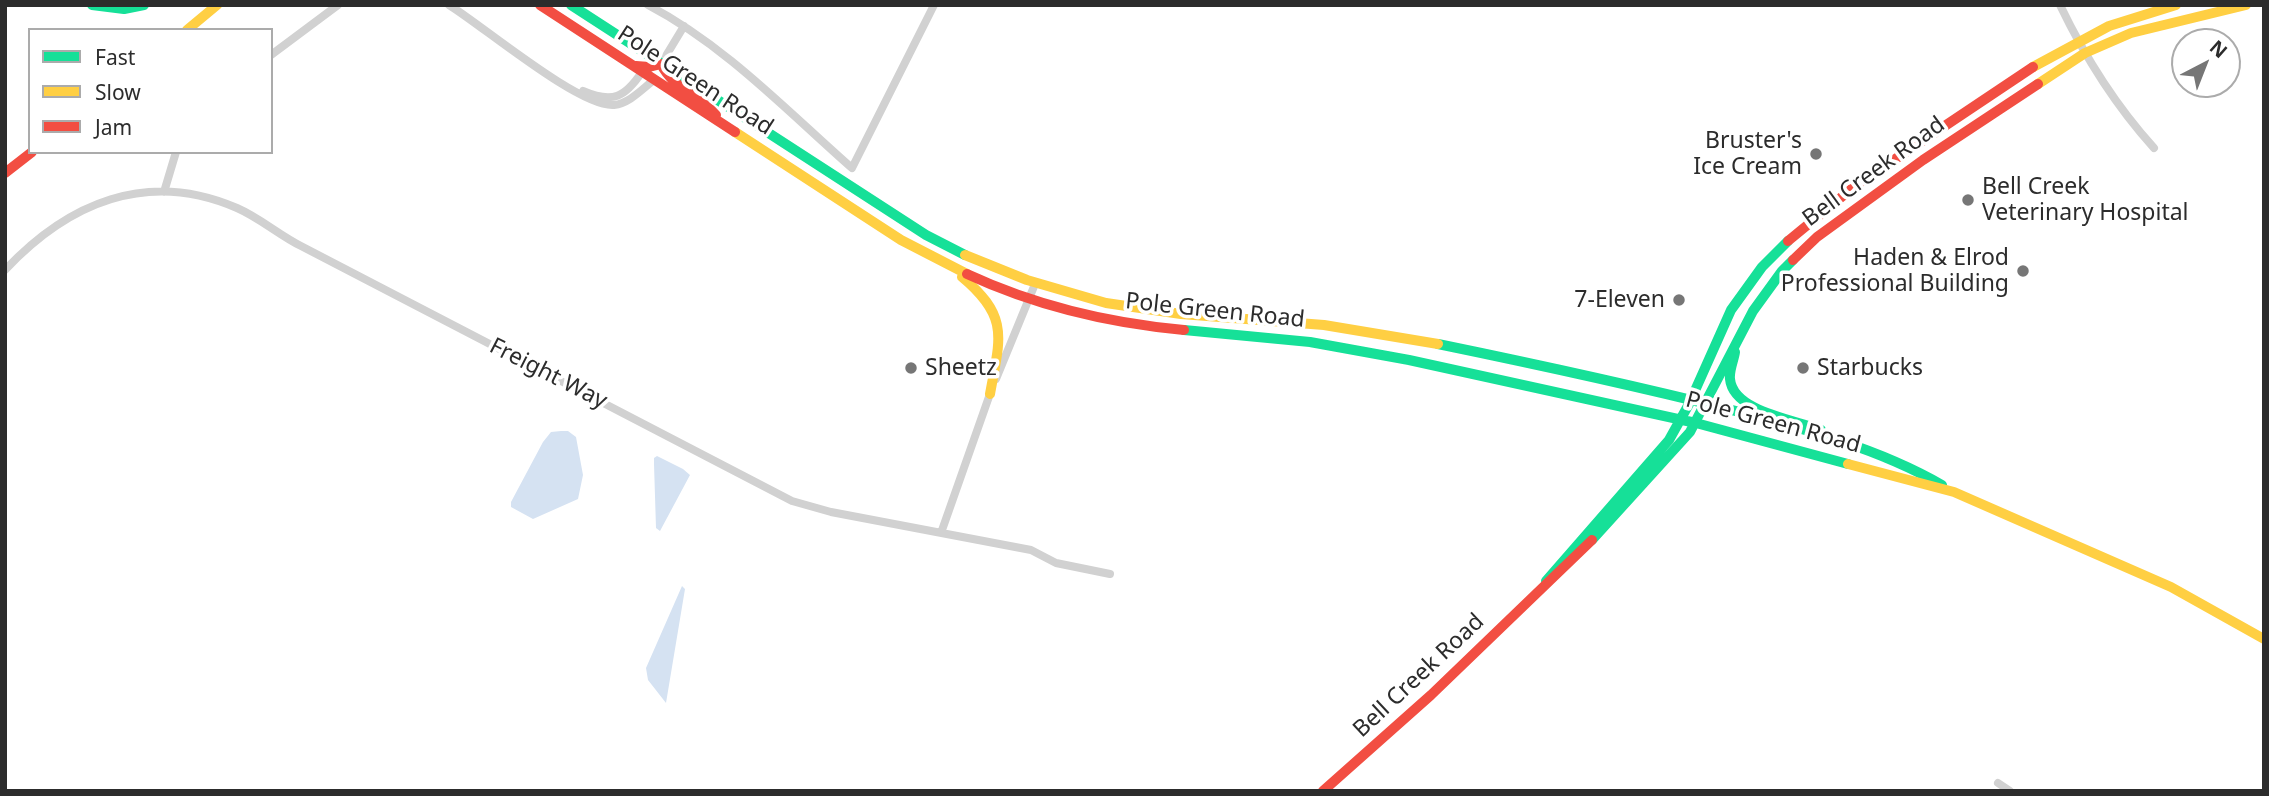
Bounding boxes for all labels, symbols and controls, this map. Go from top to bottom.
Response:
street label: Pole Green Road [612,20,778,142]
legend [28,28,273,154]
north arrow [2171,28,2241,98]
text: N [2204,34,2233,64]
text: Fast [95,43,135,71]
text: Slow [95,78,141,106]
street label: Bell Creek Road [1798,111,1950,233]
text: Jam [95,113,132,141]
place label: Bruster's Ice Cream [1693,127,1802,181]
marker: Bruster's Ice Cream [1808,146,1824,162]
place label: Bell Creek Veterinary Hospital [1982,173,2189,227]
marker: Bell Creek Veterinary Hospital [1960,192,1976,208]
place label: Haden & Elrod Professional Building [1781,244,2009,298]
marker: Haden & Elrod Professional Building [2015,263,2031,279]
place label: 7-Eleven [1574,286,1665,314]
street label: Pole Green Road [1124,288,1306,334]
marker: 7-Eleven [1671,292,1687,308]
street label: Freight Way [485,333,611,415]
place label: Sheetz [925,354,997,382]
place label: Starbucks [1817,354,1923,382]
marker: Sheetz [903,360,919,376]
marker: Starbucks [1795,360,1811,376]
street label: Pole Green Road [1683,386,1863,460]
street label: Bell Creek Road [1348,608,1490,744]

